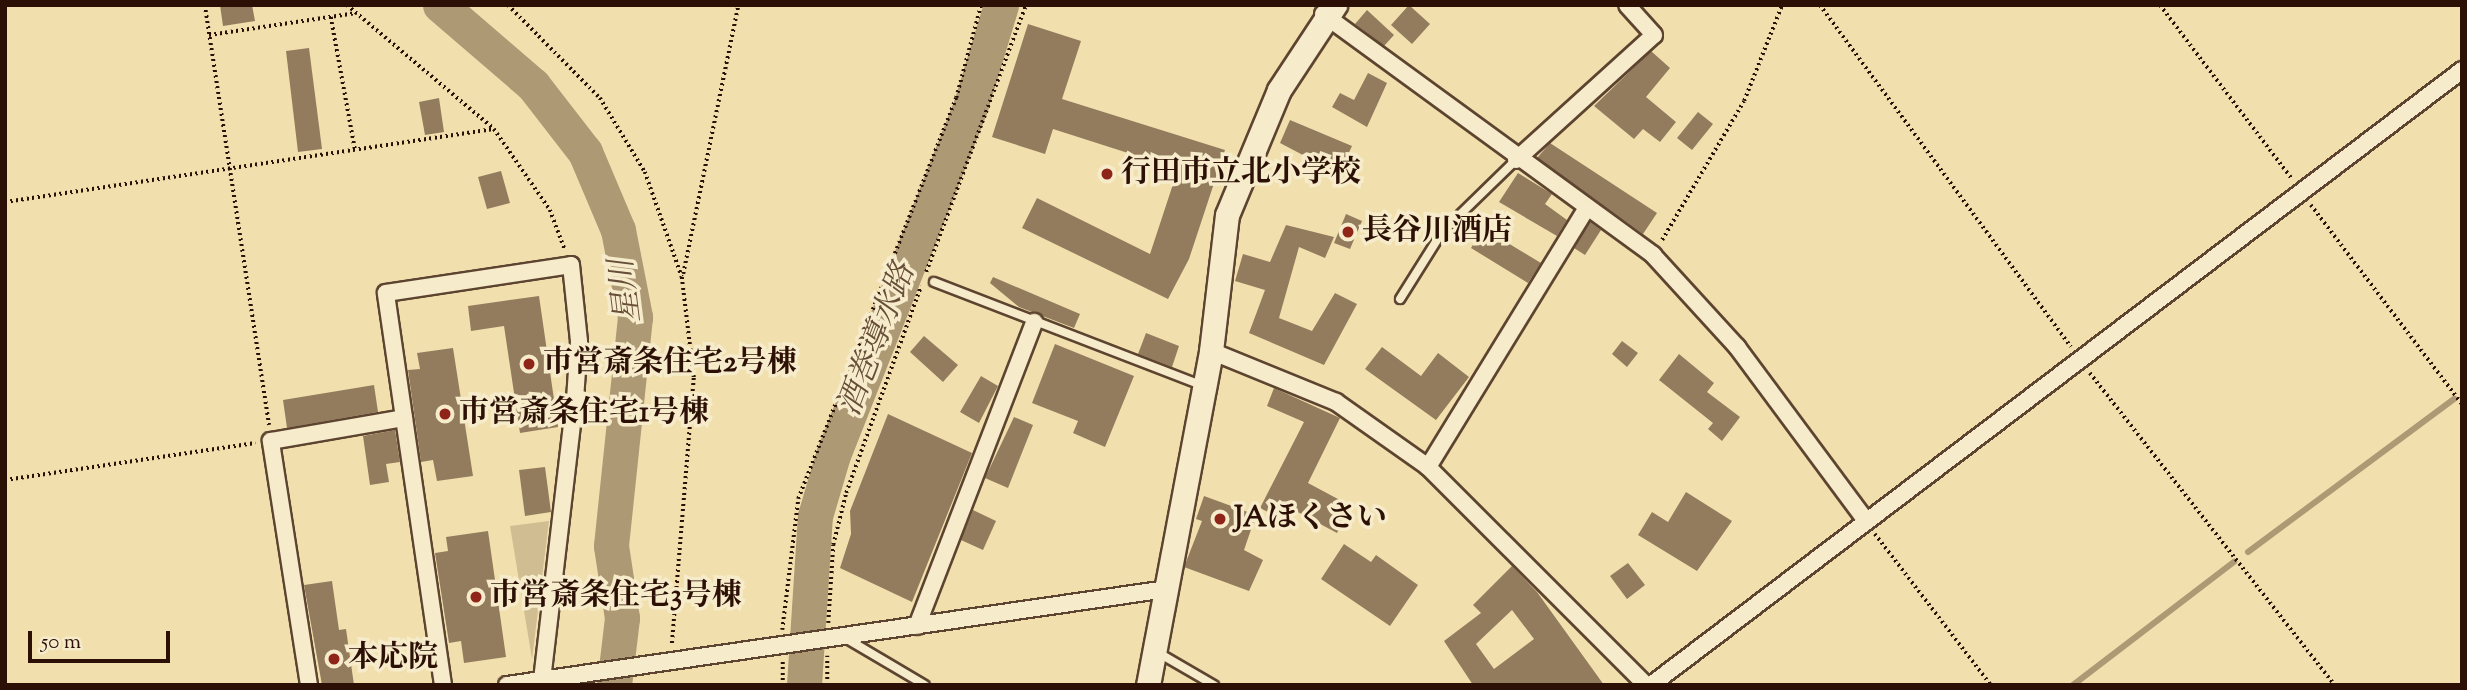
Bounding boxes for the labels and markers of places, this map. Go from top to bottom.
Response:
place label: 行田市立北小学校 [1121,156,1361,192]
marker: 行田市立北小学校 [1099,166,1115,182]
place label: 長谷川酒店 [1362,214,1512,250]
marker: 長谷川酒店 [1340,224,1356,240]
place label: 市営斎条住宅2号棟 [543,346,797,382]
marker: 市営斎条住宅2号棟 [521,356,537,372]
place label: 市営斎条住宅1号棟 [459,396,709,432]
marker: 市営斎条住宅1号棟 [437,406,453,422]
place label: JAほくさい [1234,501,1387,537]
marker: JAほくさい [1212,511,1228,527]
place label: 市営斎条住宅3号棟 [490,579,742,615]
marker: 市営斎条住宅3号棟 [468,589,484,605]
place label: 本応院 [348,641,438,677]
marker: 本応院 [326,651,342,667]

